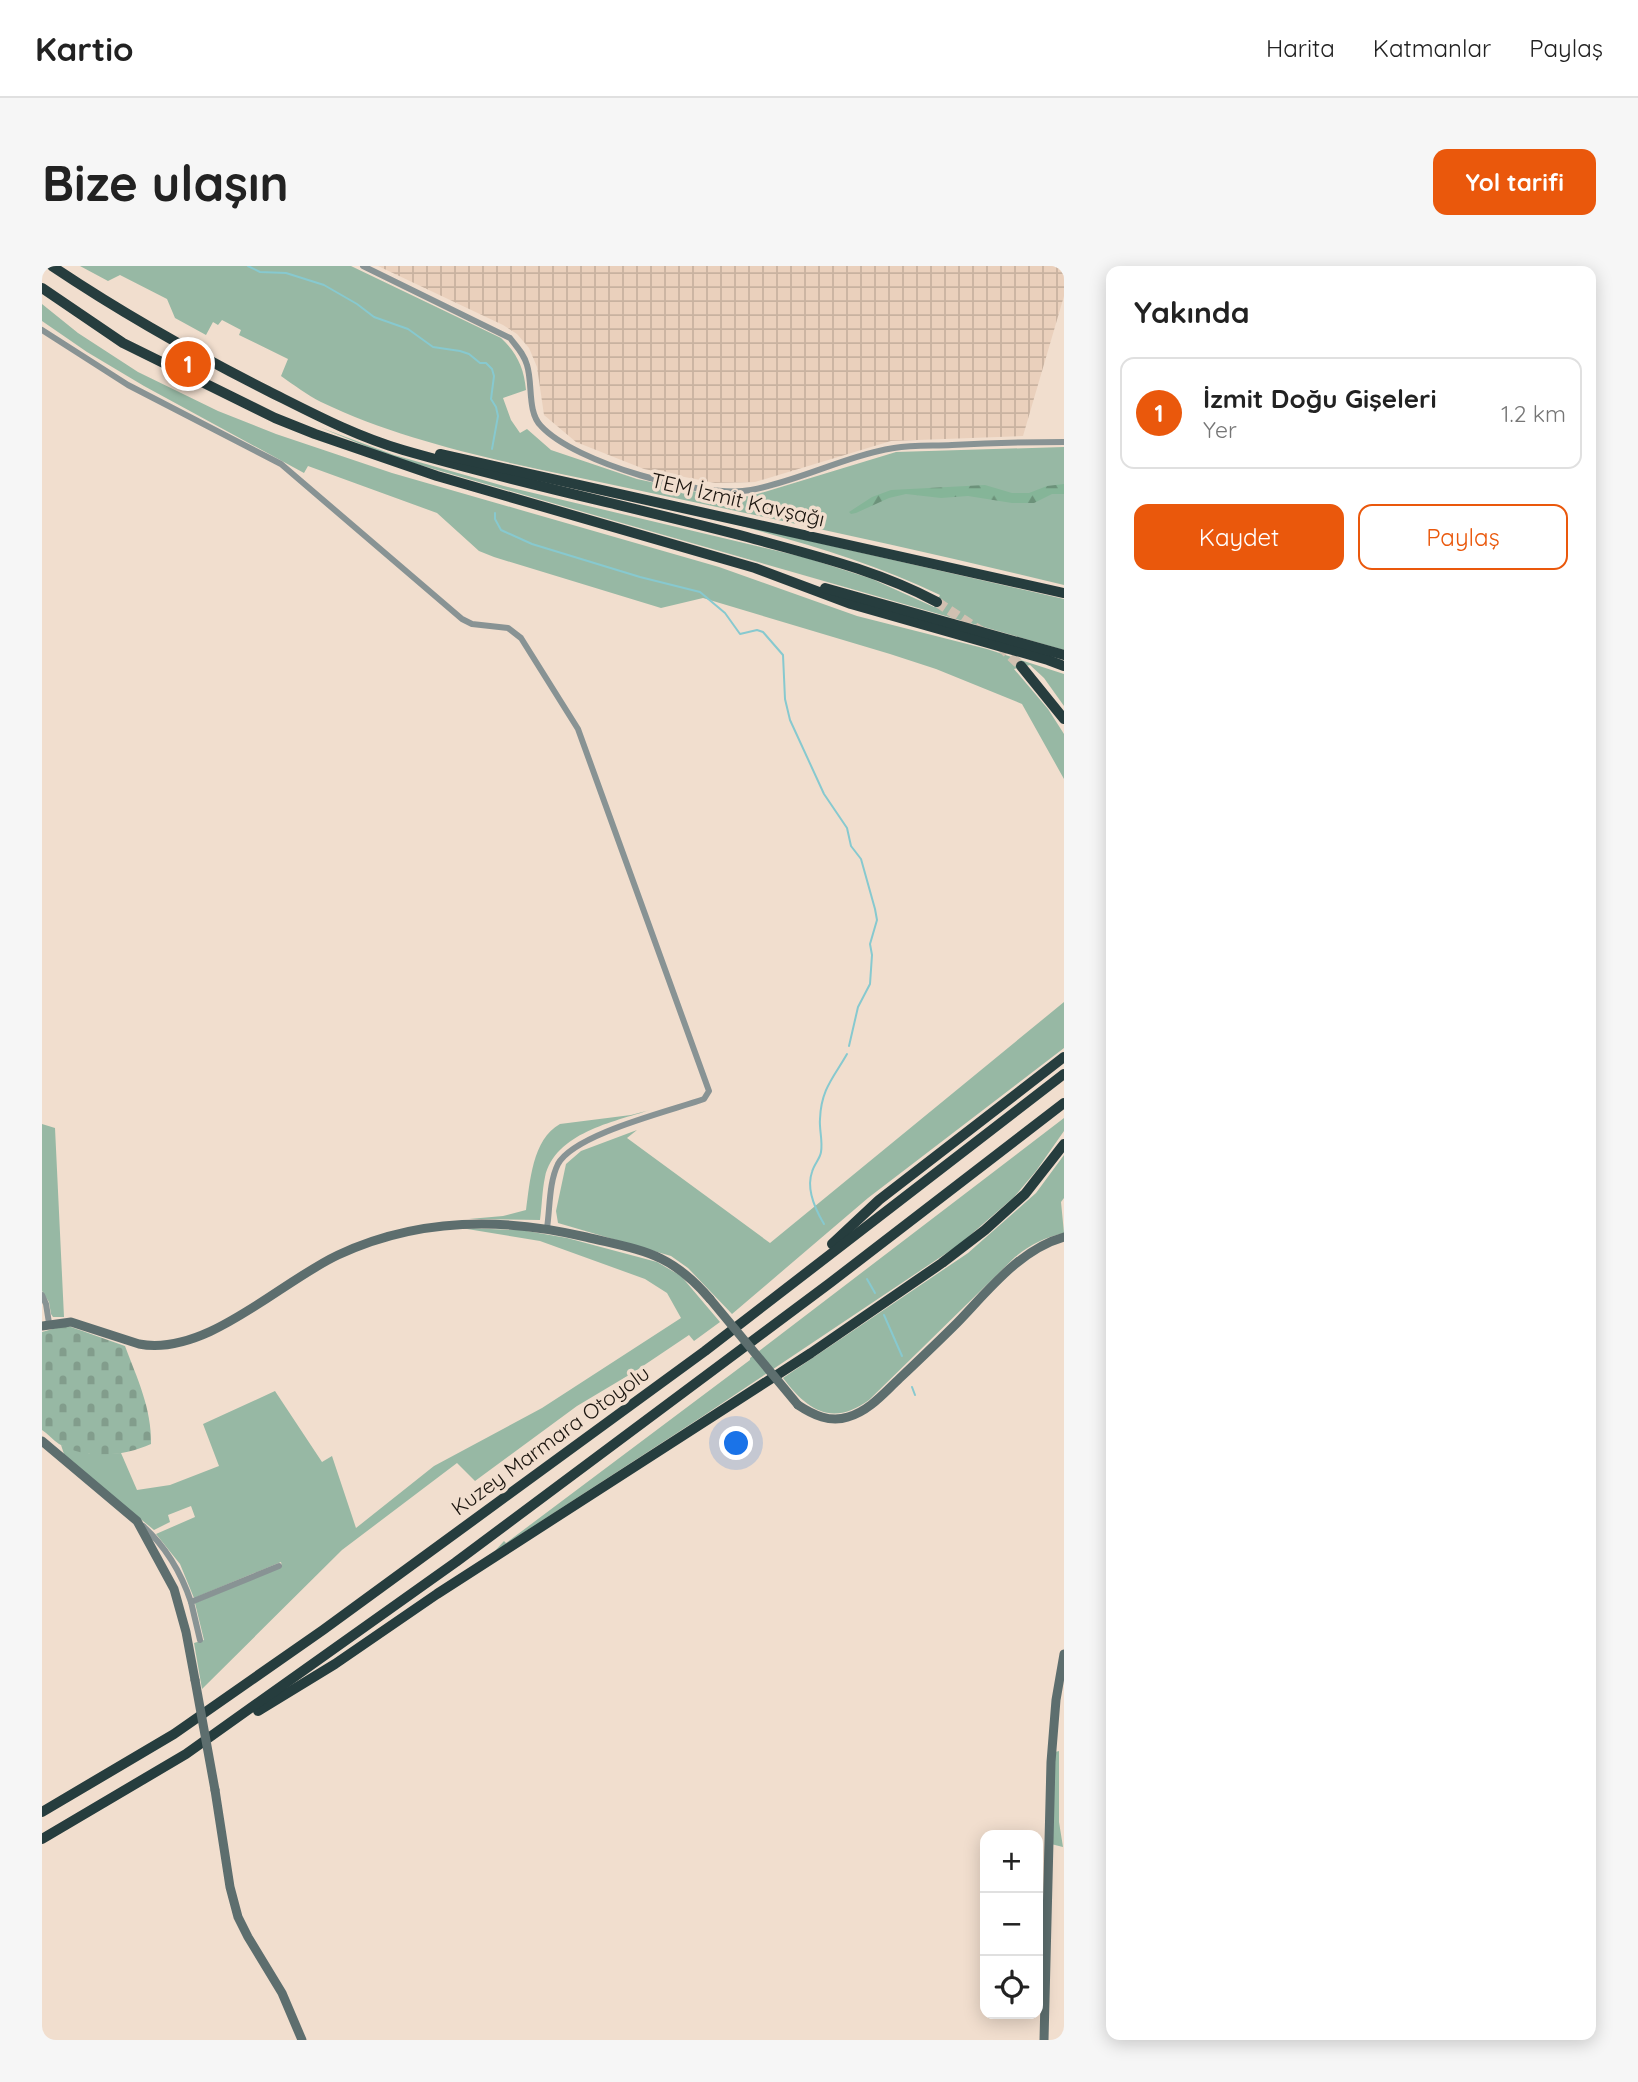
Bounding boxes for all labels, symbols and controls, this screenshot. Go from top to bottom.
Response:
text: Kartio [35,28,134,69]
text: Harita [1266,33,1335,63]
text: Katmanlar [1373,33,1491,63]
text: Paylaş [1529,33,1603,63]
button: Yol tarifi [1433,149,1596,215]
text: Bize ulaşın [42,152,289,213]
text: Yakında [1134,293,1249,331]
pin: 1 [165,338,211,390]
text: İzmit Doğu Gişeleri [1203,382,1437,415]
text: 1 [1155,399,1163,428]
text: 1.2 km [1501,399,1566,428]
text: Yer [1203,415,1237,444]
street label: TEM İzmit Kavşağı [649,466,827,532]
button: Kaydet [1134,504,1344,570]
button: Paylaş [1358,504,1568,570]
street label: Kuzey Marmara Otoyolu [446,1359,654,1521]
your location [719,1426,753,1460]
map controls [980,1830,1043,2019]
button: + [980,1830,1043,1893]
button: − [980,1893,1043,1956]
button: locate [980,1956,1043,2019]

